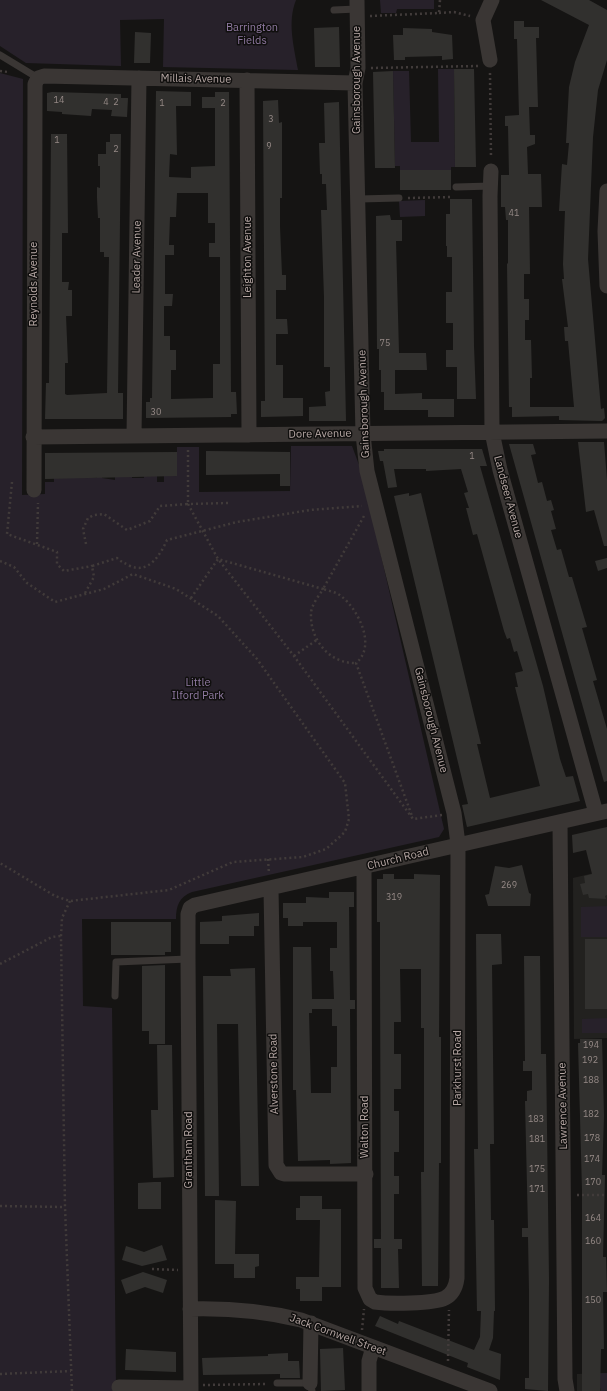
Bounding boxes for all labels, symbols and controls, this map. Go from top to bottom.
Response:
park label: Barrington Fields [226,21,278,47]
street label: Gainsborough Avenue [350,26,364,134]
street label: Millais Avenue [160,72,232,86]
house number: 14 [54,95,64,105]
house number: 4 [103,97,109,107]
house number: 2 [113,97,119,107]
house number: 1 [159,98,165,108]
house number: 2 [220,98,226,108]
house number: 3 [268,114,274,124]
house number: 1 [54,135,60,145]
house number: 9 [266,141,272,151]
house number: 2 [113,144,119,154]
house number: 41 [509,208,519,218]
street label: Leighton Avenue [241,216,255,298]
street label: Leader Avenue [130,220,144,294]
street label: Reynolds Avenue [27,242,41,326]
house number: 75 [380,338,390,348]
street label: Gainsborough Avenue [356,350,372,458]
house number: 30 [151,407,161,417]
street label: Dore Avenue [288,427,352,441]
house number: 1 [469,451,475,461]
street label: Landseer Avenue [491,454,525,540]
street label: Gainsborough Avenue [412,666,450,774]
park label: Little Ilford Park [172,676,224,702]
street label: Church Road [366,845,430,873]
house number: 269 [501,880,517,890]
house number: 319 [386,892,402,902]
street label: Parkhurst Road [451,1030,465,1106]
street label: Alverstone Road [267,1034,281,1114]
house number: 194 [583,1040,599,1050]
house number: 192 [582,1055,598,1065]
street label: Lawrence Avenue [556,1062,570,1150]
house number: 188 [583,1075,599,1085]
street label: Walton Road [358,1096,372,1158]
house number: 182 [583,1109,599,1119]
street label: Grantham Road [182,1111,196,1189]
house number: 183 [528,1114,544,1124]
house number: 178 [584,1133,600,1143]
house number: 181 [529,1134,545,1144]
house number: 174 [584,1154,600,1164]
house number: 175 [529,1164,545,1174]
house number: 170 [585,1177,601,1187]
house number: 171 [529,1184,545,1194]
house number: 164 [585,1213,601,1223]
house number: 160 [585,1236,601,1246]
house number: 150 [585,1295,601,1305]
street label: Jack Cornwell Street [288,1311,388,1359]

